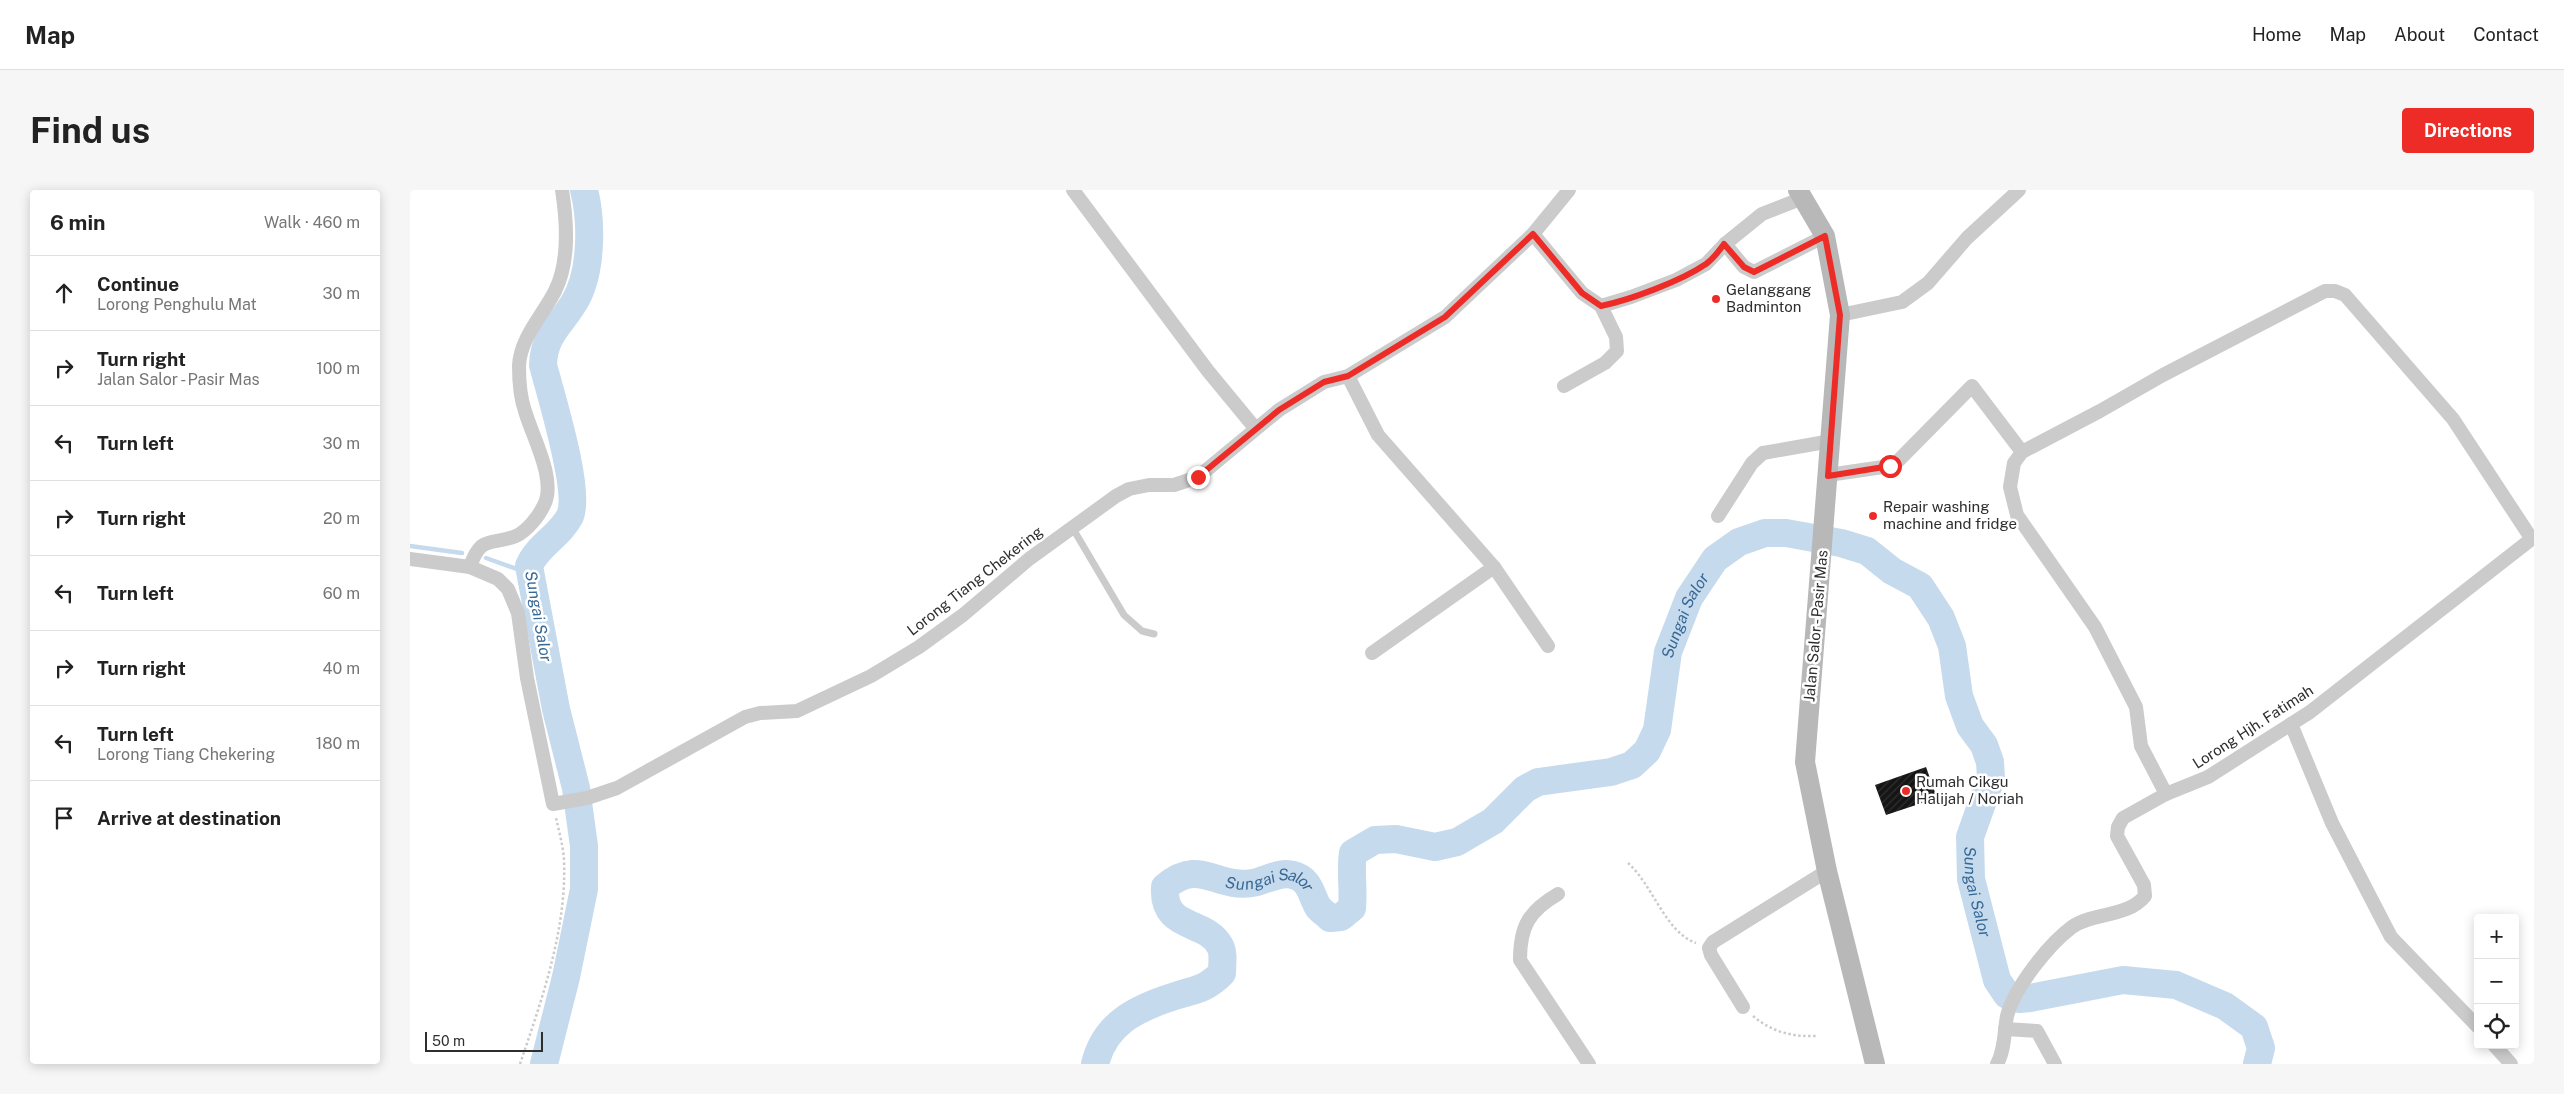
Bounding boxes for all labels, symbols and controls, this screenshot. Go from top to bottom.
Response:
text: Map [25,21,75,49]
text: Home [2252,24,2302,45]
text: Map [2330,24,2366,45]
text: About [2394,24,2445,45]
text: Contact [2473,24,2539,45]
button: Directions [2402,108,2534,153]
text: Find us [30,110,150,151]
text: 6 min [50,210,106,235]
text: Walk · 460 m [264,213,360,232]
text: Continue [97,273,179,295]
icon: ahead [50,279,78,307]
place label: Gelanggang Badminton [1726,281,1811,315]
text: 30 m [323,284,360,303]
marker: Gelanggang Badminton [1710,293,1722,305]
text: Lorong Penghulu Mat [97,295,257,314]
text: Turn right [97,348,186,370]
icon: right [50,354,78,382]
text: 100 m [316,359,360,378]
text: Jalan Salor - Pasir Mas [97,370,260,389]
icon: left [50,429,78,457]
text: Turn left [97,432,174,454]
text: 30 m [323,434,360,453]
route start [1879,455,1902,478]
route end [1187,466,1210,489]
place label: Repair washing machine and fridge [1883,498,2017,532]
icon: right [50,504,78,532]
text: Turn right [97,507,186,529]
text: 20 m [323,509,360,528]
marker: Repair washing machine and fridge [1867,510,1879,522]
street label: Lorong Tiang Chekering [904,523,1046,639]
street label: Jalan Salor - Pasir Mas [1800,549,1831,703]
water label: Sungai Salor [521,569,556,664]
water label: Sungai Salor [1658,569,1714,659]
icon: left [50,579,78,607]
text: Turn left [97,582,174,604]
text: 60 m [323,584,360,603]
icon: right [50,654,78,682]
text: Turn right [97,657,186,679]
text: 40 m [322,659,360,678]
street label: Lorong Hjh. Fatimah [2189,681,2316,772]
text: Turn left [97,723,174,745]
icon: left [50,729,78,757]
text: 180 m [316,734,360,753]
text: Lorong Tiang Chekering [97,745,275,764]
place label: Rumah Cikgu Halijah / Noriah [1916,773,2024,807]
marker: Rumah Cikgu Halijah / Noriah [1900,785,1912,797]
icon: arrive [50,804,78,832]
text: Arrive at destination [97,807,281,829]
water label: Sungai Salor [1960,846,1995,940]
water label: Sungai Salor [1223,865,1318,895]
map controls [2474,914,2519,1049]
button: + [2474,914,2519,959]
button: − [2474,959,2519,1004]
button: locate [2474,1004,2519,1049]
scale bar [425,1029,542,1052]
text: 50 m [432,1033,465,1049]

